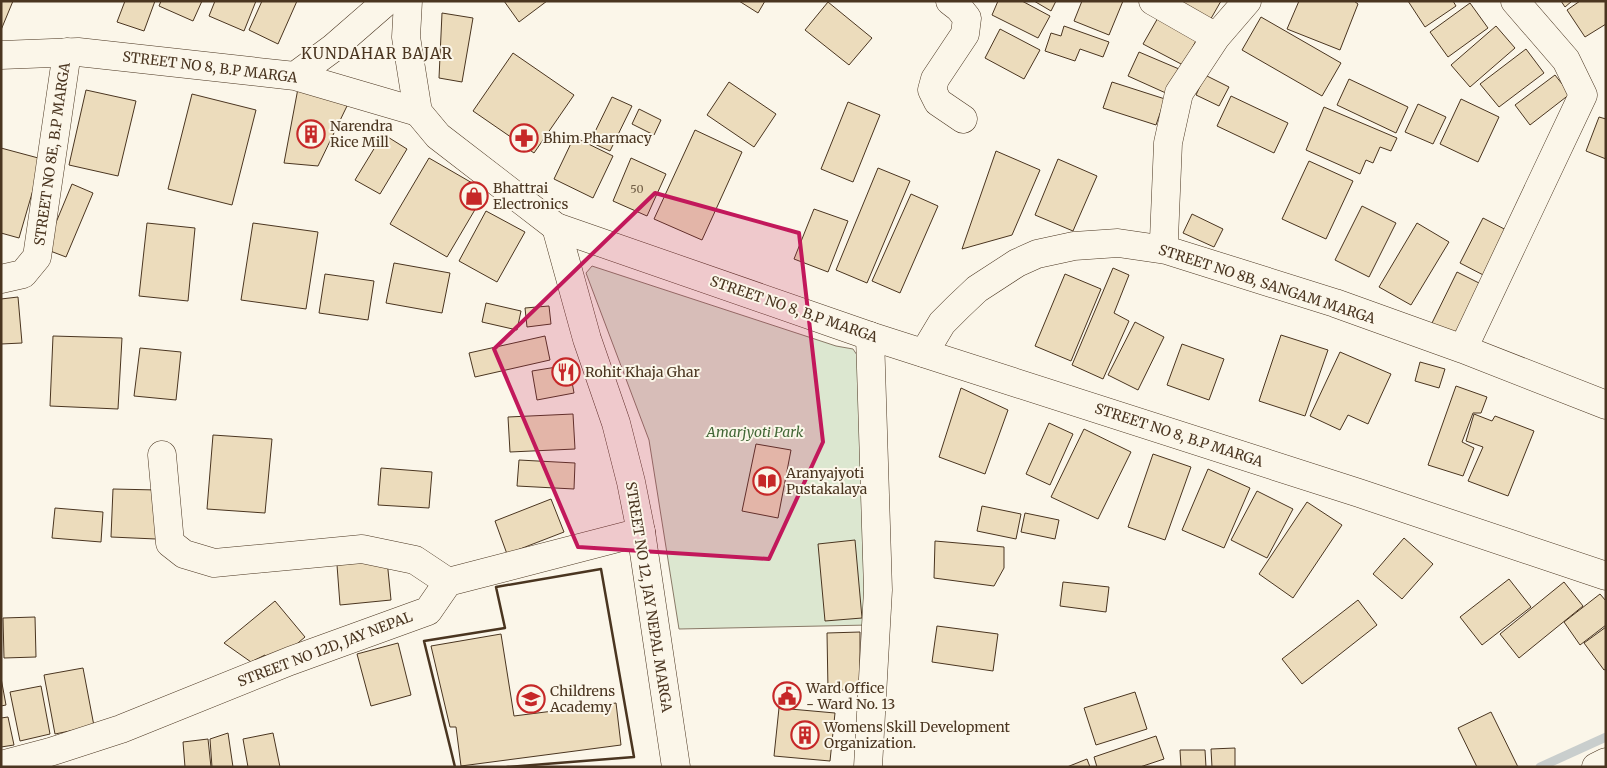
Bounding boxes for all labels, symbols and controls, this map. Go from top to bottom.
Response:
district label: KUNDAHAR BAJAR [301,44,453,63]
street label: STREET NO 8, B.P MARGA [121,47,299,87]
street label: STREET NO 8E, B.P MARGA [30,61,74,247]
place label: Narendra Rice Mill [330,117,393,151]
building icon: Narendra Rice Mill [296,119,326,149]
pharmacy icon: Bhim Pharmacy [509,123,539,153]
place label: Bhim Pharmacy [543,129,653,147]
place label: Bhattrai Electronics [493,179,568,213]
shop icon: Bhattrai Electronics [459,181,489,211]
house number: 50 [630,182,644,196]
street label: STREET NO 8B, SANGAM MARGA [1156,240,1378,328]
street label: STREET NO 8, B.P MARGA [708,272,880,346]
restaurant icon: Rohit Khaja Ghar [551,357,581,387]
place label: Rohit Khaja Ghar [585,363,700,381]
street label: STREET NO 8, B.P MARGA [1092,399,1266,471]
park label: Amarjyoti Park [706,423,804,441]
place label: Aranyajyoti Pustakalaya [785,464,868,498]
library icon: Aranyajyoti Pustakalaya [752,466,782,496]
street label: STREET NO 12, JAY NEPAL MARGA [622,480,676,714]
street label: STREET NO 12D, JAY NEPAL [235,607,415,691]
place label: Ward Office - Ward No. 13 [805,679,895,713]
public building icon: Ward Office - Ward No. 13 [772,681,802,711]
place label: Childrens Academy [549,682,615,716]
school or university icon: Childrens Academy [516,684,546,714]
place label: Womens Skill Development Organization. [823,718,1011,752]
building icon: Womens Skill Development Organization. [790,720,820,750]

